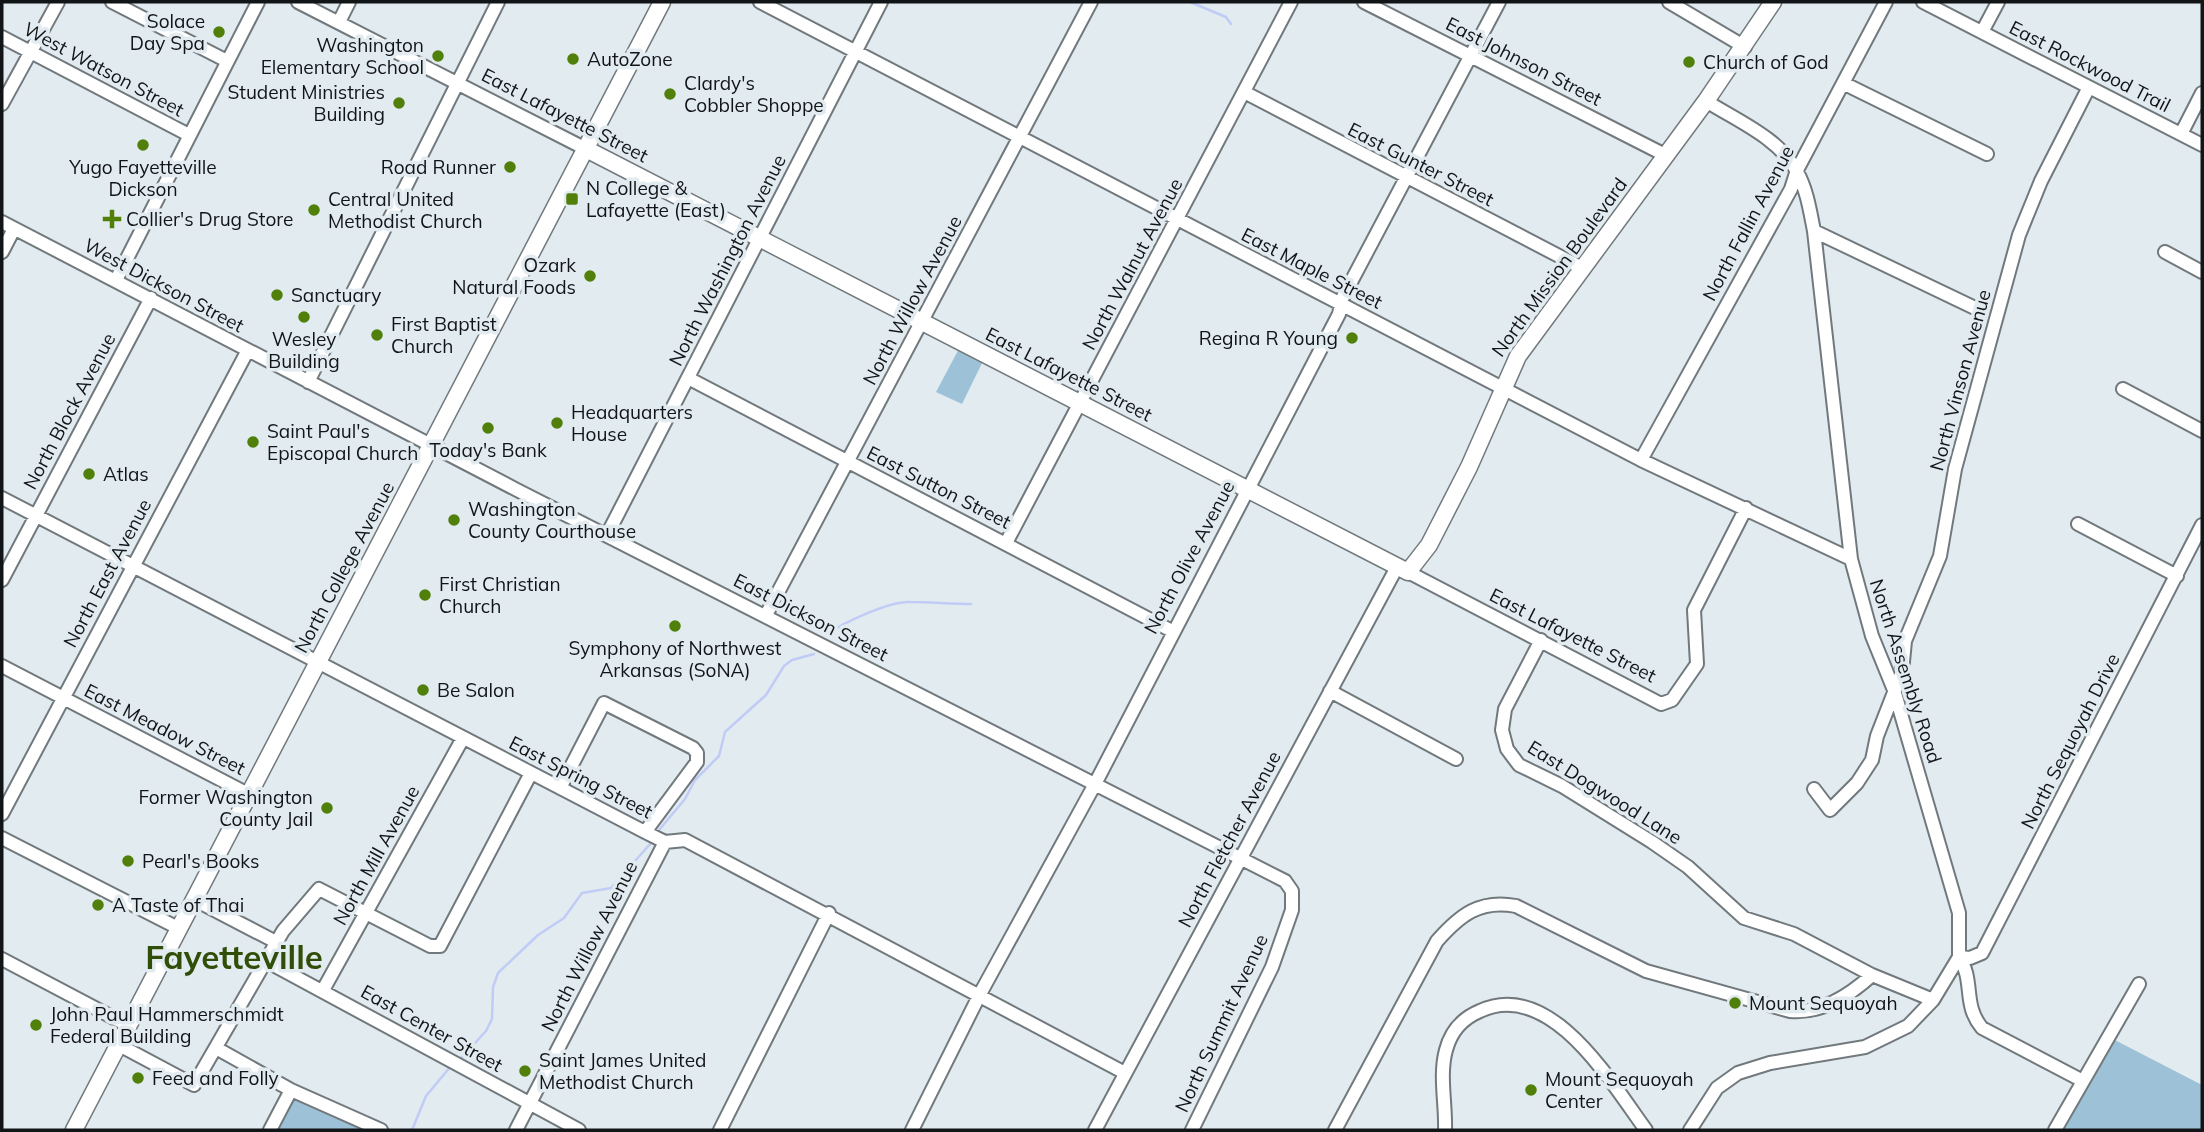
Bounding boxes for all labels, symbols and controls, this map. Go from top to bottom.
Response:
place label: Solace Day Spa [130,9,205,55]
street label: East Johnson Street [1442,11,1606,111]
street label: East Rockwood Trail [2005,15,2175,117]
street label: West Watson Street [20,17,189,122]
marker: Solace Day Spa [211,24,227,40]
place label: Washington Elementary School [261,33,424,79]
place label: AutoZone [587,47,673,71]
marker: Washington Elementary School [430,48,446,64]
place label: Church of God [1703,50,1829,74]
marker: AutoZone [565,51,581,67]
marker: Church of God [1681,54,1697,70]
street label: East Lafayette Street [478,63,653,168]
place label: Clardy's Cobbler Shoppe [684,71,824,117]
place label: Student Ministries Building [227,80,385,126]
marker: Clardy's Cobbler Shoppe [662,86,678,102]
marker: Student Ministries Building [391,95,407,111]
street label: East Gunter Street [1344,117,1498,211]
marker: Yugo Fayetteville Dickson [135,137,151,153]
street label: North Fallin Avenue [1697,141,1799,305]
street label: North Washington Avenue [663,150,791,370]
place label: Yugo Fayetteville Dickson [68,155,217,201]
place label: Road Runner [381,155,496,179]
marker: Road Runner [502,159,518,175]
street label: North Mission Boulevard [1486,173,1632,361]
street label: North Walnut Avenue [1077,174,1187,354]
place label: N College & Lafayette (East) [586,176,726,222]
place label: Central United Methodist Church [328,187,483,233]
marker: N College & Lafayette (East) [564,191,580,207]
marker: Central United Methodist Church [306,202,322,218]
place label: Collier's Drug Store [126,207,293,231]
marker: Collier's Drug Store [104,211,120,227]
street label: North Willow Avenue [857,211,967,389]
street label: East Maple Street [1238,222,1387,314]
street label: West Dickson Street [80,233,248,338]
place label: Ozark Natural Foods [452,253,576,299]
marker: Ozark Natural Foods [582,268,598,284]
place label: Sanctuary [291,283,381,307]
marker: Sanctuary [269,287,285,303]
street label: North Vinson Avenue [1924,287,1996,473]
marker: Wesley Building [296,309,312,325]
place label: First Baptist Church [391,312,497,358]
street label: East Lafayette Street [982,322,1157,427]
place label: Regina R Young [1199,326,1338,350]
place label: Wesley Building [268,327,340,373]
marker: First Baptist Church [369,327,385,343]
street label: North Block Avenue [18,329,120,493]
marker: Regina R Young [1344,330,1360,346]
place label: Headquarters House [571,400,693,446]
marker: Headquarters House [549,415,565,431]
place label: Saint Paul's Episcopal Church [267,419,418,465]
marker: Today's Bank [480,420,496,436]
marker: Saint Paul's Episcopal Church [245,434,261,450]
place label: Today's Bank [429,438,547,462]
street label: East Sutton Street [863,440,1015,534]
place label: Atlas [103,462,149,486]
marker: Atlas [81,466,97,482]
street label: North Olive Avenue [1138,476,1240,638]
street label: North College Avenue [289,477,399,657]
street label: North East Avenue [58,495,156,651]
place label: Washington County Courthouse [468,497,636,543]
marker: Washington County Courthouse [446,512,462,528]
street label: East Dickson Street [730,568,892,666]
place label: First Christian Church [439,572,561,618]
street label: North Assembly Road [1865,576,1947,766]
street label: East Lafayette Street [1486,583,1661,688]
marker: First Christian Church [417,587,433,603]
marker: Symphony of Northwest Arkansas (SoNA) [667,618,683,634]
place label: Symphony of Northwest Arkansas (SoNA) [569,636,782,682]
street label: North Sequoyah Drive [2015,649,2125,833]
street label: East Meadow Street [80,678,250,780]
place label: Be Salon [437,678,515,702]
marker: Be Salon [415,682,431,698]
street label: East Spring Street [505,730,657,824]
street label: East Dogwood Lane [1523,735,1687,849]
street label: North Fletcher Avenue [1172,747,1286,931]
street label: North Mill Avenue [328,781,424,929]
place label: Former Washington County Jail [138,785,313,831]
marker: Former Washington County Jail [319,800,335,816]
place label: Pearl's Books [142,849,259,873]
marker: Pearl's Books [120,853,136,869]
street label: North Willow Avenue [536,857,642,1035]
place label: A Taste of Thai [112,893,244,917]
marker: A Taste of Thai [90,897,106,913]
street label: North Summit Avenue [1169,930,1273,1116]
district label: Fayetteville [145,936,323,977]
street label: East Center Street [357,979,507,1077]
place label: Mount Sequoyah [1749,991,1898,1015]
marker: Mount Sequoyah [1727,995,1743,1011]
place label: John Paul Hammerschmidt Federal Building [50,1002,284,1048]
marker: John Paul Hammerschmidt Federal Building [28,1017,44,1033]
place label: Saint James United Methodist Church [539,1048,706,1094]
marker: Saint James United Methodist Church [517,1063,533,1079]
place label: Feed and Folly [152,1066,279,1090]
place label: Mount Sequoyah Center [1545,1067,1694,1113]
marker: Feed and Folly [130,1070,146,1086]
marker: Mount Sequoyah Center [1523,1082,1539,1098]

